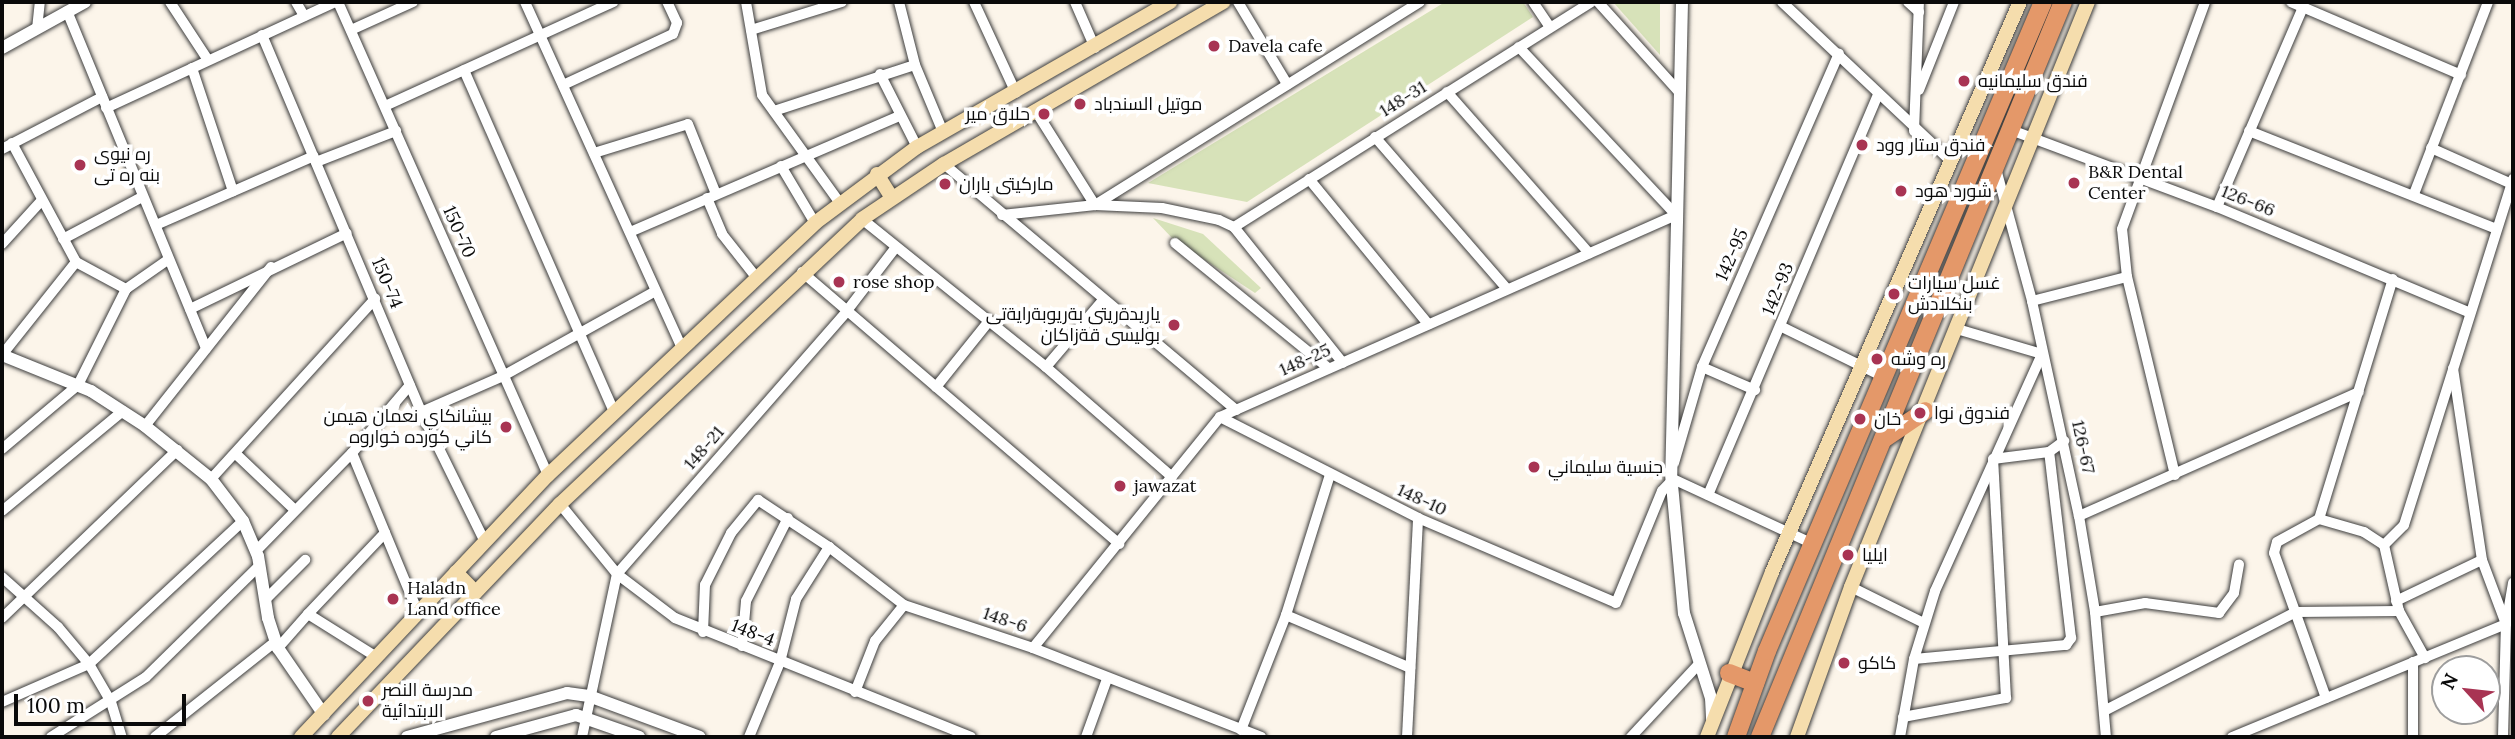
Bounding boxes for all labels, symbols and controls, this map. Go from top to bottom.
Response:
place label: Davela cafe [1228,35,1323,57]
marker: Davela cafe [1206,38,1222,54]
place label: فندق سليمانيه [1978,70,2088,92]
marker: فندق سليمانيه [1956,73,1972,89]
street label: 148-31 [1375,76,1431,122]
place label: موتيل السندباد [1094,93,1202,115]
marker: موتيل السندباد [1072,96,1088,112]
place label: حلاق میر [965,103,1030,125]
marker: حلاق میر [1036,106,1052,122]
place label: فندق ستار وود [1876,134,1985,156]
marker: فندق ستار وود [1854,137,1870,153]
place label: ره نیوی بنه ره تی [94,144,160,186]
marker: ره نیوی بنه ره تی [72,157,88,173]
place label: B&R Dental Center [2088,162,2183,204]
place label: ماركيتى باران [959,173,1054,195]
marker: B&R Dental Center [2066,175,2082,191]
marker: ماركيتى باران [937,176,953,192]
place label: شورد هود [1915,180,1992,202]
street label: 126-66 [2218,180,2278,222]
marker: شورد هود [1893,183,1909,199]
street label: 150-70 [438,203,480,261]
street label: 142-95 [1711,226,1753,284]
street label: 150-74 [367,254,407,312]
street label: 142-93 [1758,260,1798,318]
place label: rose shop [853,271,934,293]
place label: غسل سيارات بنكلادش [1908,273,2001,316]
marker: rose shop [831,274,847,290]
marker: غسل سيارات بنكلادش [1886,286,1902,302]
place label: ياريدةريتى بةريوبةرايةتى بوليسى قةزاكان [986,304,1160,346]
marker: ياريدةريتى بةريوبةرايةتى بوليسى قةزاكان [1166,317,1182,333]
street label: 148-25 [1276,339,1334,381]
place label: ره وشه [1891,348,1946,370]
marker: ره وشه [1869,351,1885,367]
place label: فندوق نوا [1934,402,2010,424]
marker: فندوق نوا [1912,405,1928,421]
place label: بيشانكاي نعمان هيمن كاني كورده خواروه [324,406,492,448]
place label: خان [1874,408,1901,430]
marker: خان [1852,411,1868,427]
street label: 126-67 [2067,418,2099,476]
marker: بيشانكاي نعمان هيمن كاني كورده خواروه [498,419,514,435]
street label: 148-21 [679,422,729,474]
place label: جنسية سليماني [1548,456,1663,478]
marker: جنسية سليماني [1526,459,1542,475]
place label: jawazat [1134,475,1197,497]
marker: jawazat [1112,478,1128,494]
street label: 148-10 [1394,479,1450,521]
place label: ايليا [1862,544,1888,566]
marker: ايليا [1840,547,1856,563]
place label: Haladn Land office [407,578,501,620]
marker: Haladn Land office [385,591,401,607]
street label: 148-6 [980,602,1030,638]
street label: 148-4 [728,615,778,651]
place label: كاكو [1858,652,1896,674]
marker: كاكو [1836,655,1852,671]
north arrow [2431,655,2501,725]
text: N [2435,669,2463,693]
scale bar [18,680,189,724]
place label: مدرسة النصر الابتدائية [382,680,473,722]
text: 100 m [27,692,85,719]
marker: مدرسة النصر الابتدائية [360,693,376,709]

